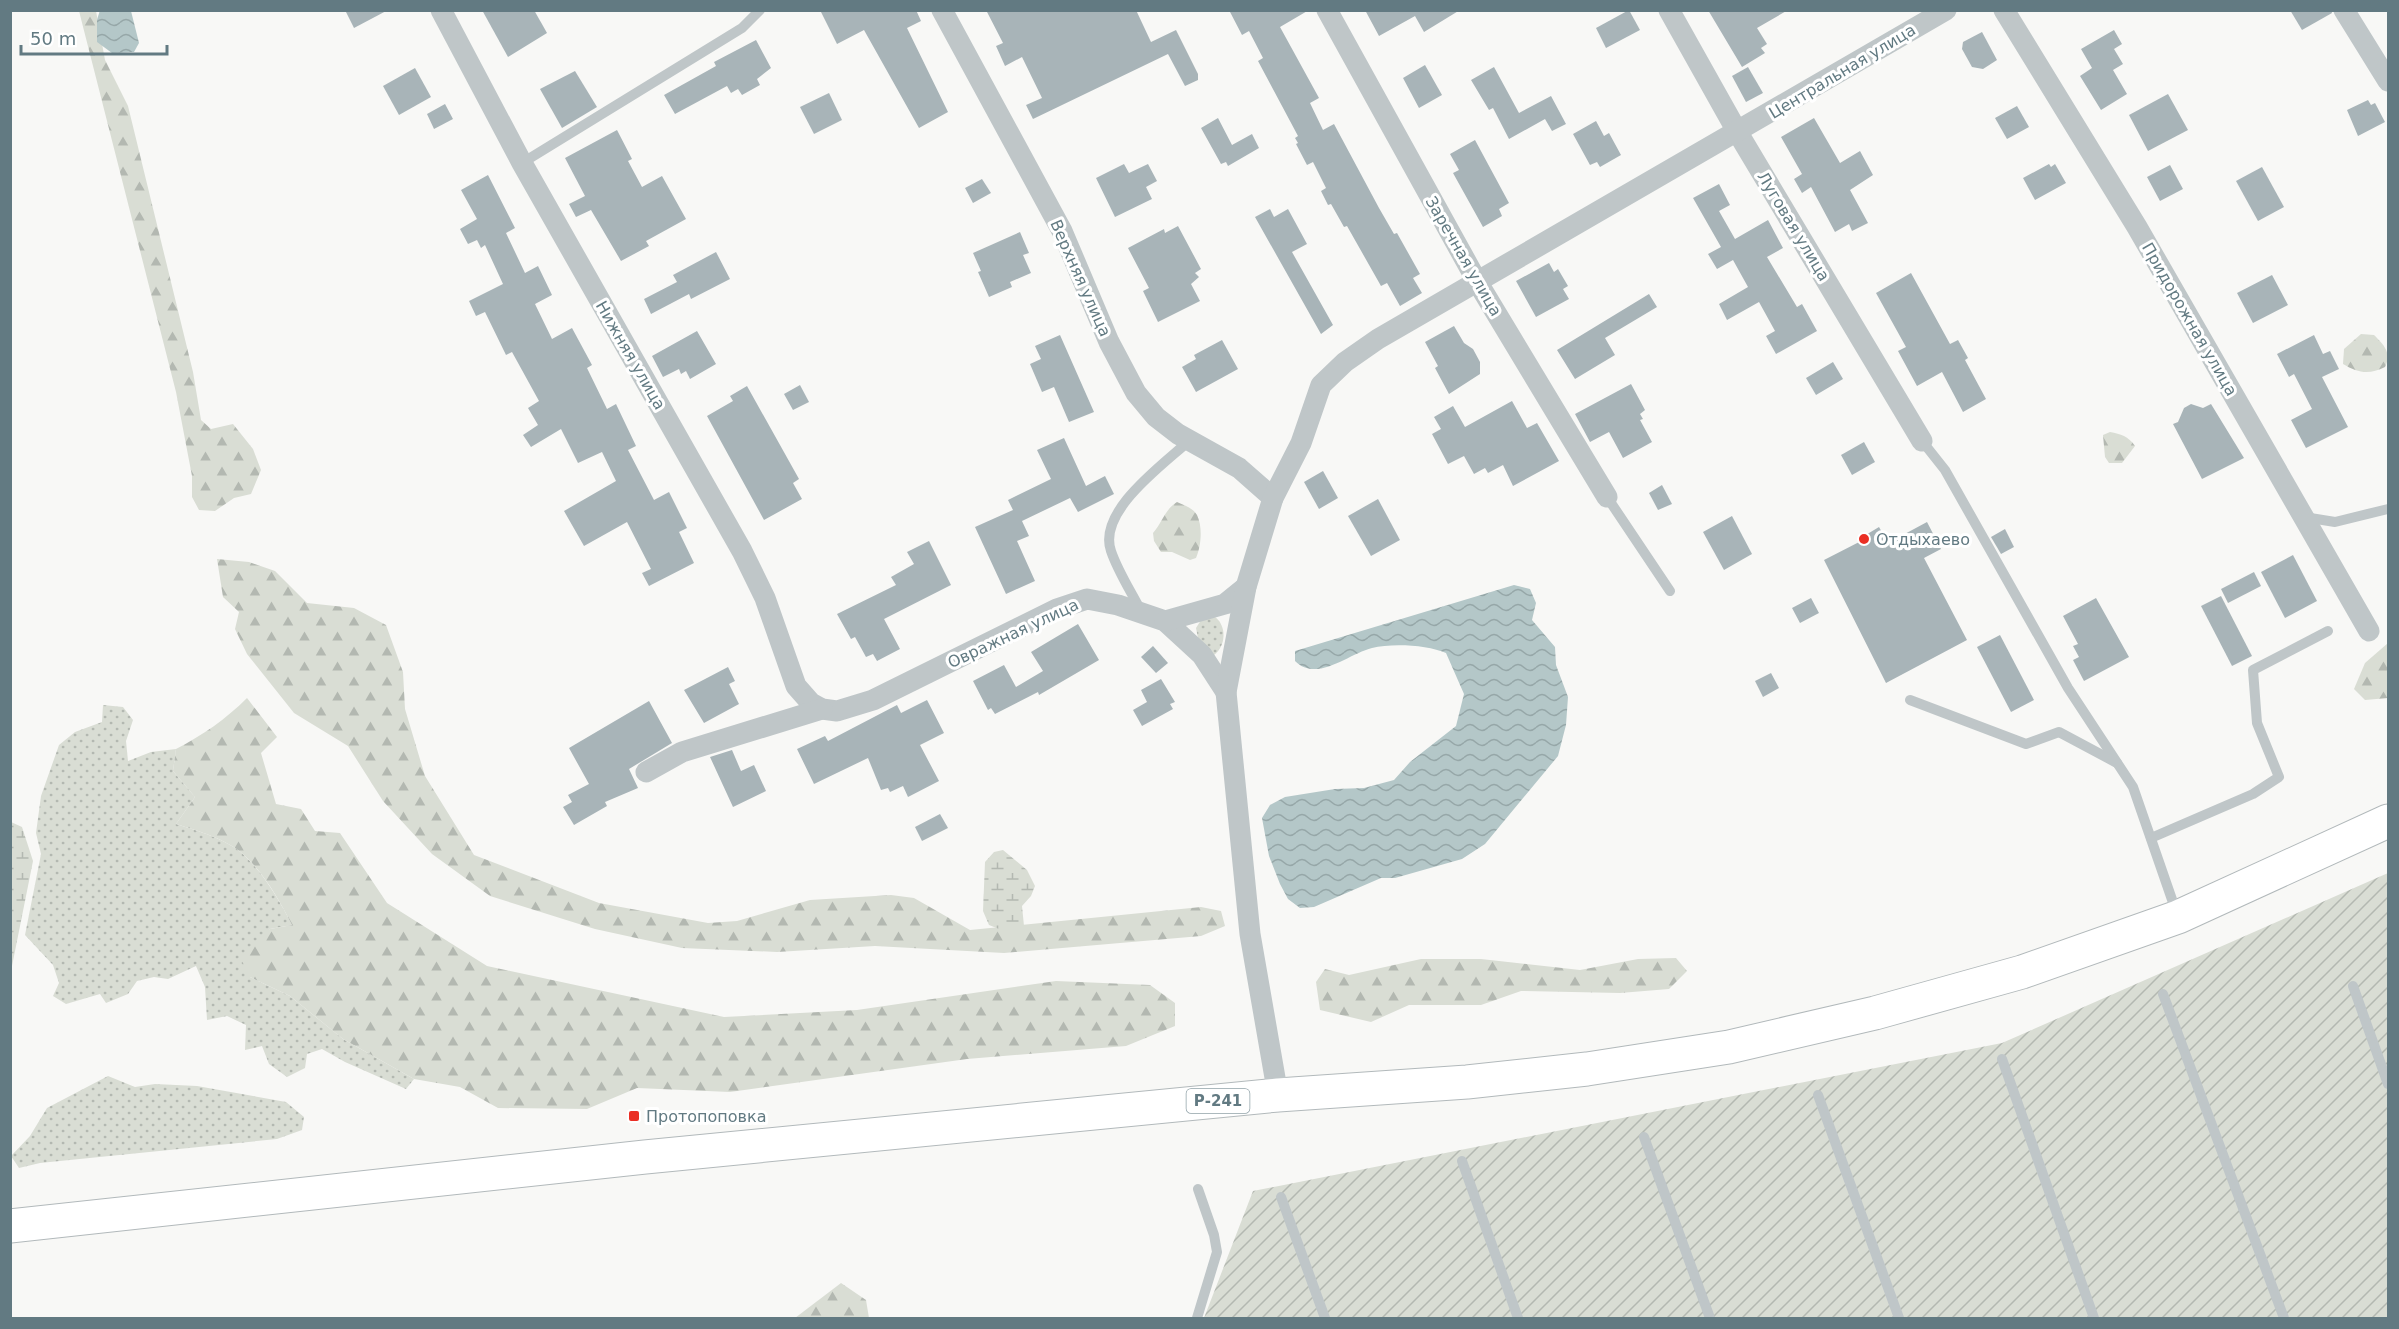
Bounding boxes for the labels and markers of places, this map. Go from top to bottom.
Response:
place label: Отдыхаево [1876,530,1970,549]
marker: Отдыхаево [1857,532,1871,546]
place label: Протопоповка [646,1107,766,1126]
marker: Протопоповка [627,1109,641,1123]

